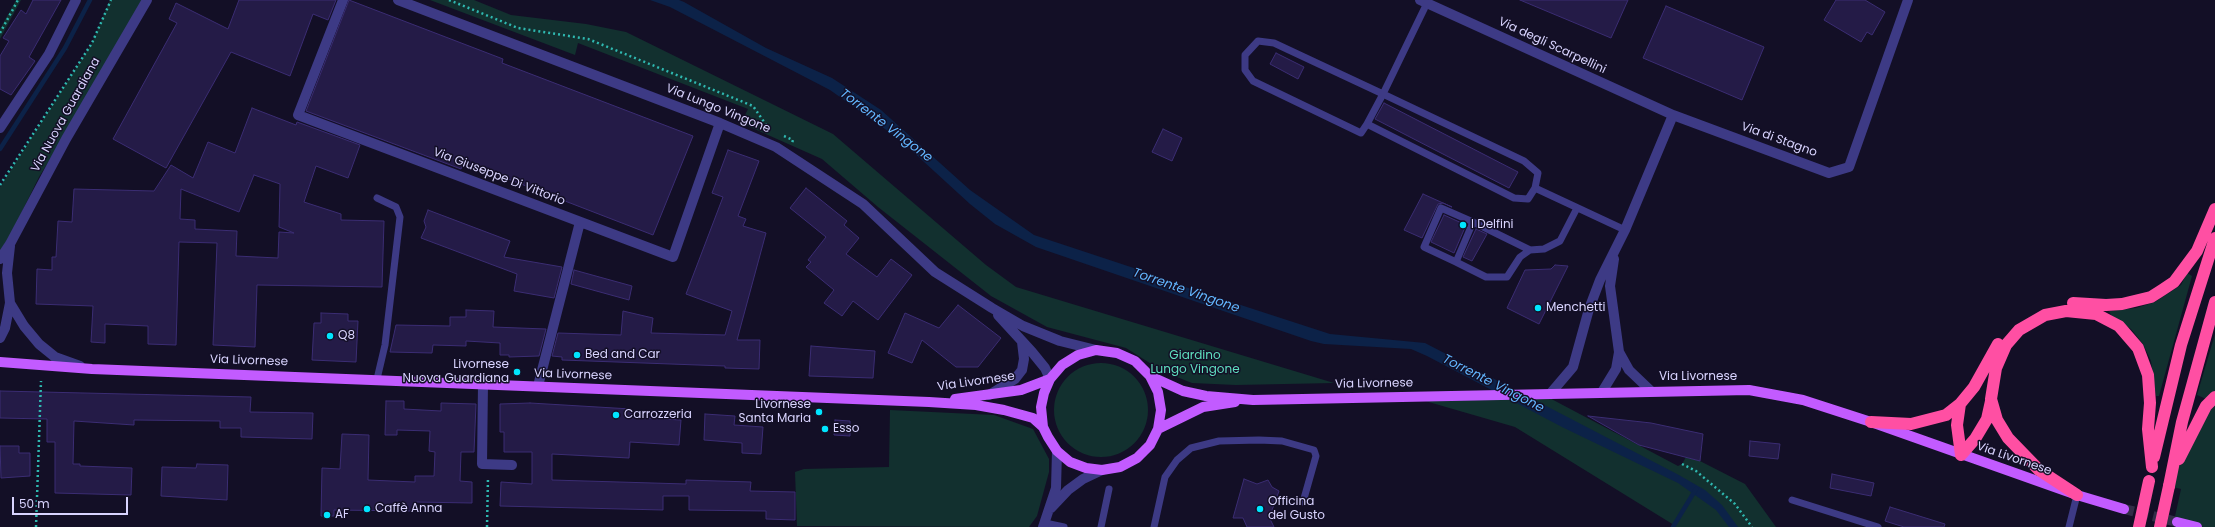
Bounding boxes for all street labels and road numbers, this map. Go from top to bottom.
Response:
street label: Via degli Scarpellini [1496,15,1608,77]
street label: Via Nuova Guardiana [28,55,104,175]
street label: Via Lungo Vingone [664,81,772,137]
street label: Via di Stagno [1739,120,1819,160]
street label: Via Giuseppe Di Vittorio [431,145,567,209]
street label: Via Livornese [210,352,288,370]
street label: Via Livornese [534,366,612,384]
street label: Via Livornese [936,369,1016,395]
street label: Via Livornese [1659,370,1737,384]
street label: Via Livornese [1335,376,1413,392]
street label: Via Livornese [1975,439,2053,479]

